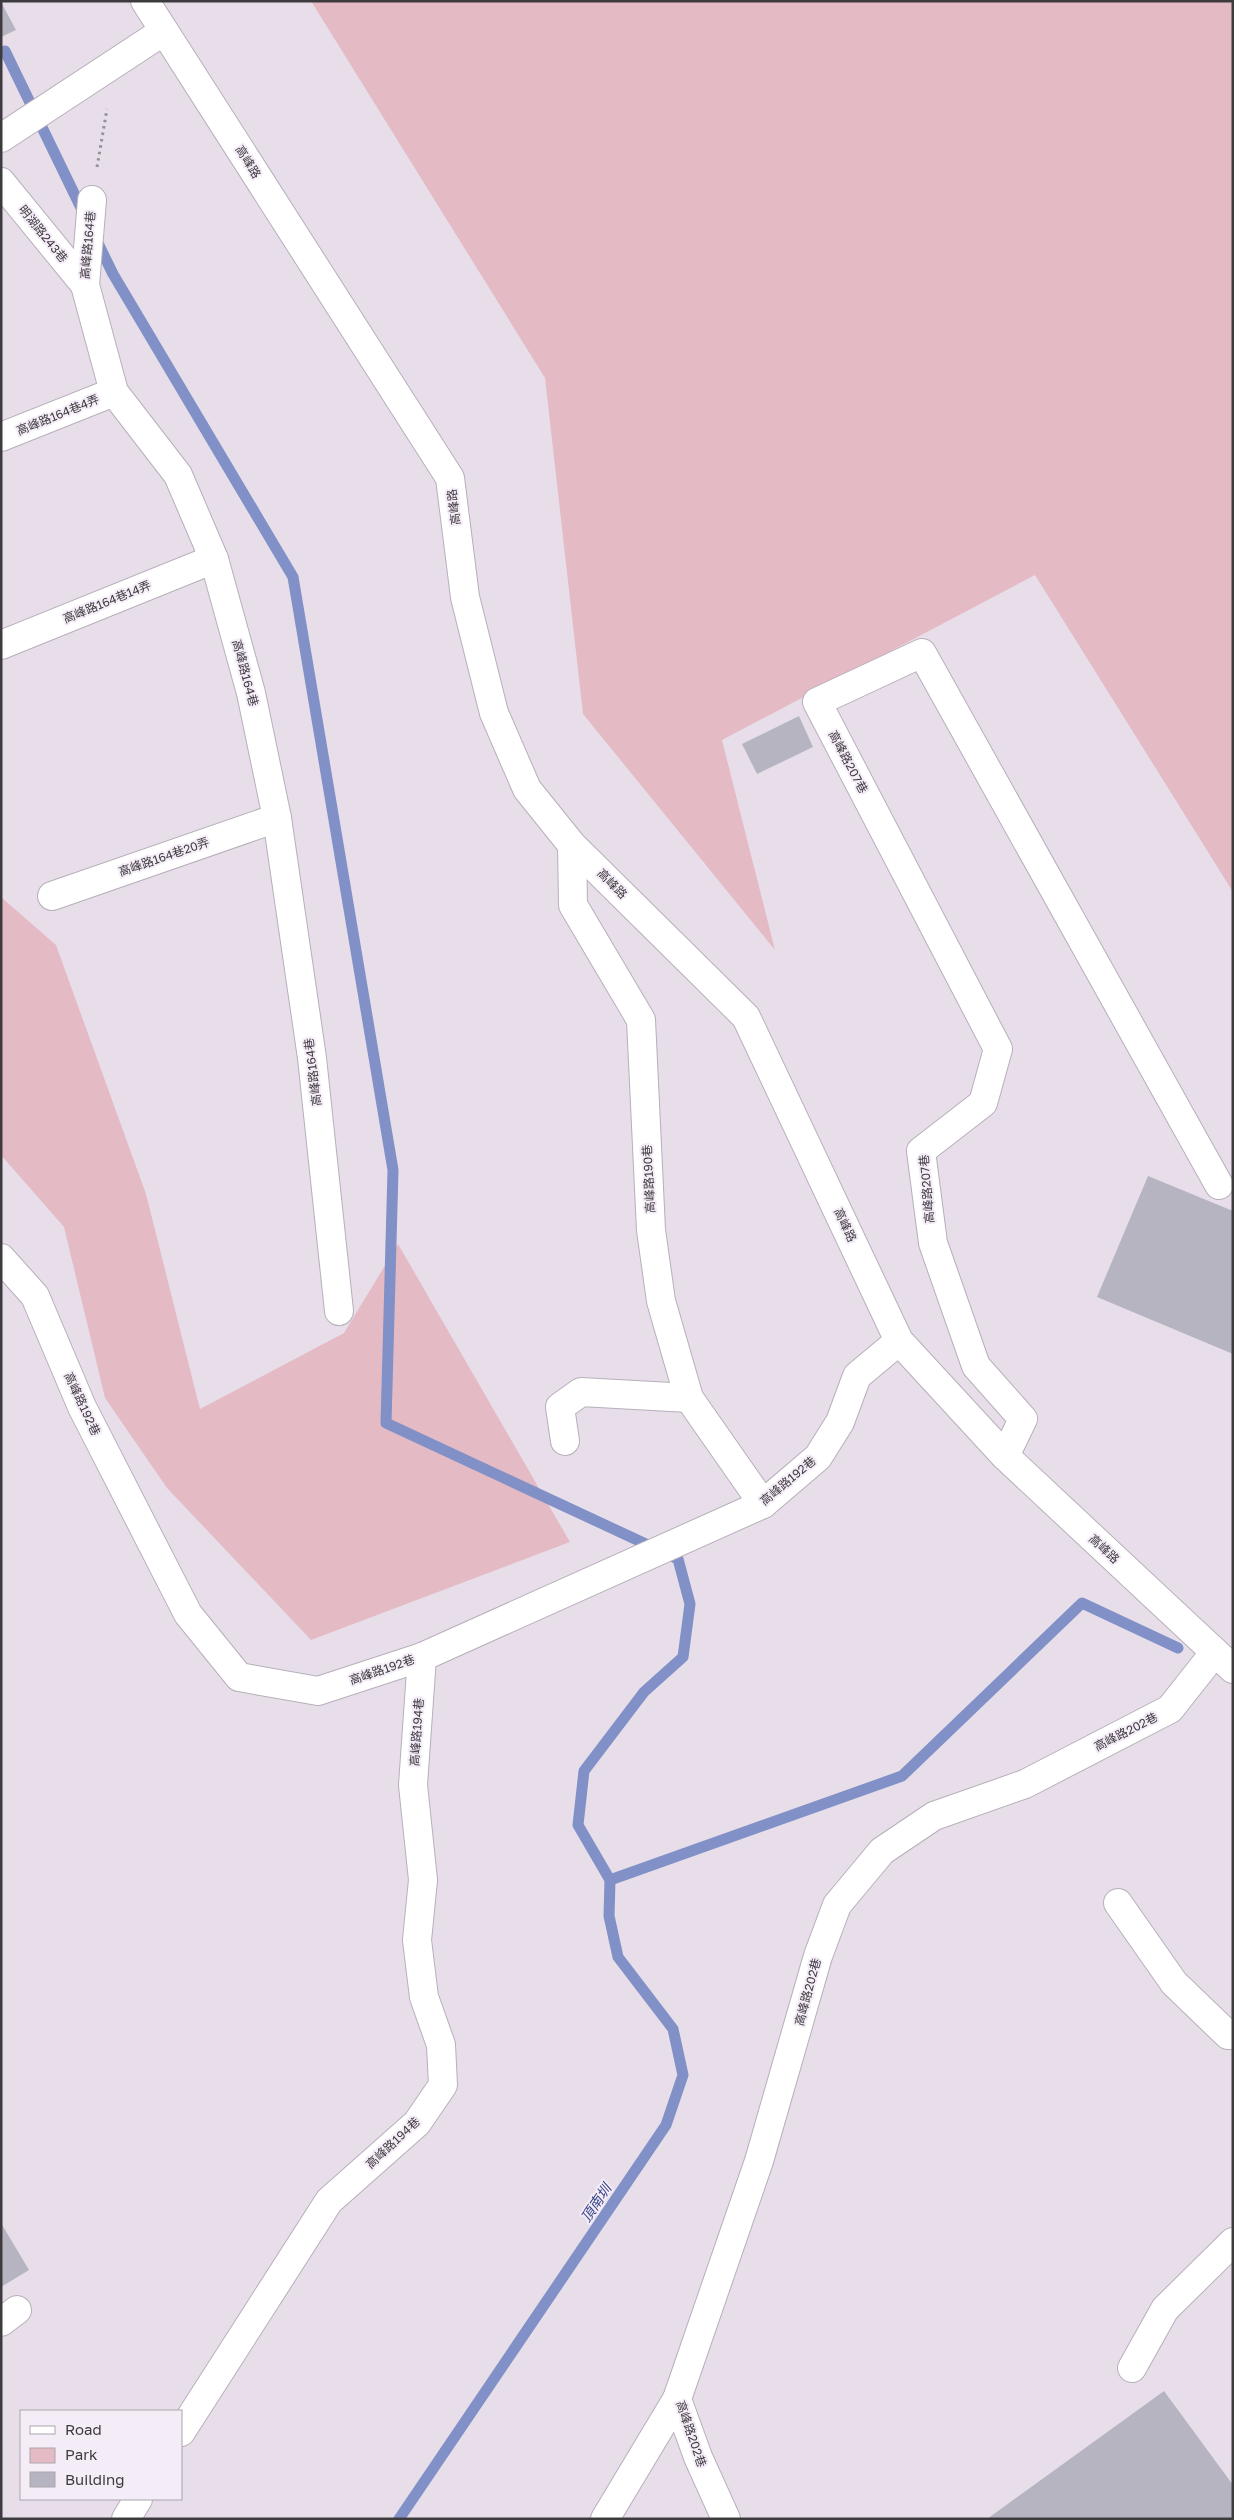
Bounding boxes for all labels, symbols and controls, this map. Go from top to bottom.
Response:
street label: 高峰路 [233,142,264,181]
street label: 明湖路243巷 [16,202,71,265]
street label: 高峰路164巷 [77,210,98,280]
street label: 高峰路164巷4弄 [14,391,101,438]
street label: 高峰路 [444,488,463,526]
street label: 高峰路164巷14弄 [61,577,153,626]
street label: 高峰路164巷 [229,638,262,708]
street label: 高峰路207巷 [826,728,871,796]
street label: 高峰路164巷20弄 [117,834,211,879]
street label: 高峰路 [594,866,630,902]
street label: 高峰路164巷 [301,1037,324,1107]
street label: 高峰路190巷 [639,1144,658,1214]
street label: 高峰路207巷 [916,1154,937,1224]
street label: 高峰路 [831,1205,860,1244]
street label: 高峰路192巷 [61,1370,104,1438]
street label: 高峰路192巷 [757,1453,819,1508]
street label: 高峰路 [1086,1531,1123,1566]
street label: 高峰路192巷 [347,1651,416,1688]
street label: 高峰路194巷 [407,1697,426,1767]
street label: 高峰路202巷 [1091,1709,1160,1754]
street label: 高峰路202巷 [791,1956,824,2027]
street label: 高峰路194巷 [363,2114,423,2171]
water label: 頂南圳 [577,2179,615,2225]
street label: 高峰路202巷 [673,2399,710,2469]
legend [20,2410,182,2500]
text: Road [65,2420,102,2438]
text: Park [65,2445,98,2463]
text: Building [65,2470,125,2488]

